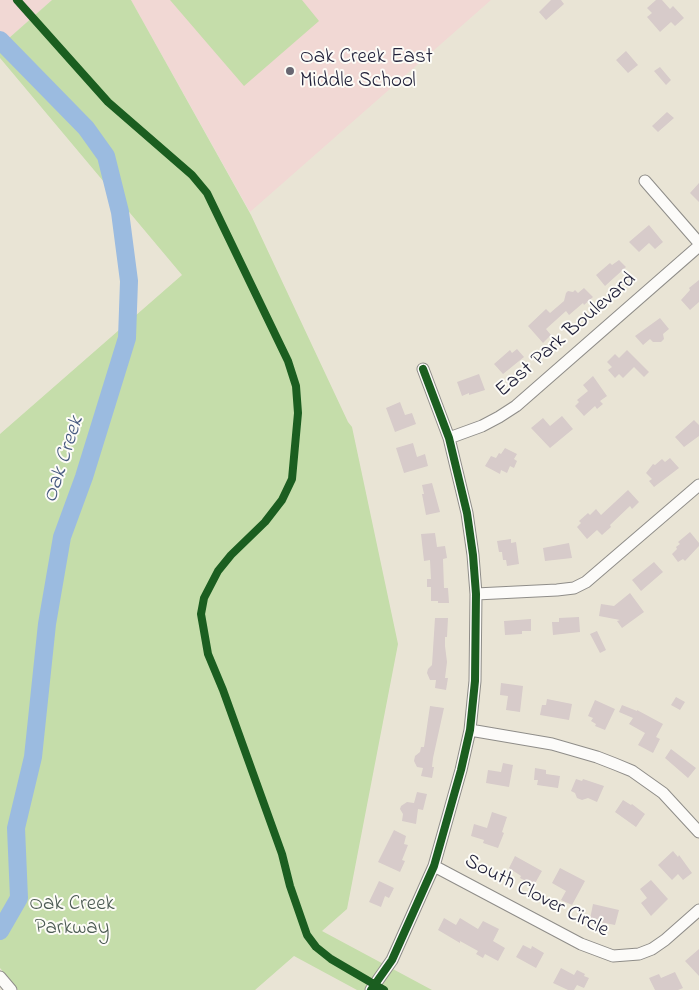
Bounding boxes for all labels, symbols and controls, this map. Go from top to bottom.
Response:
place label: Oak Creek East Middle School [300,46,433,96]
marker: Oak Creek East Middle School [284,65,296,77]
street label: East Park Boulevard [492,268,642,404]
water label: Oak Creek [39,413,91,507]
street label: South Clover Circle [460,850,612,944]
park label: Oak Creek Parkway [29,893,115,943]

